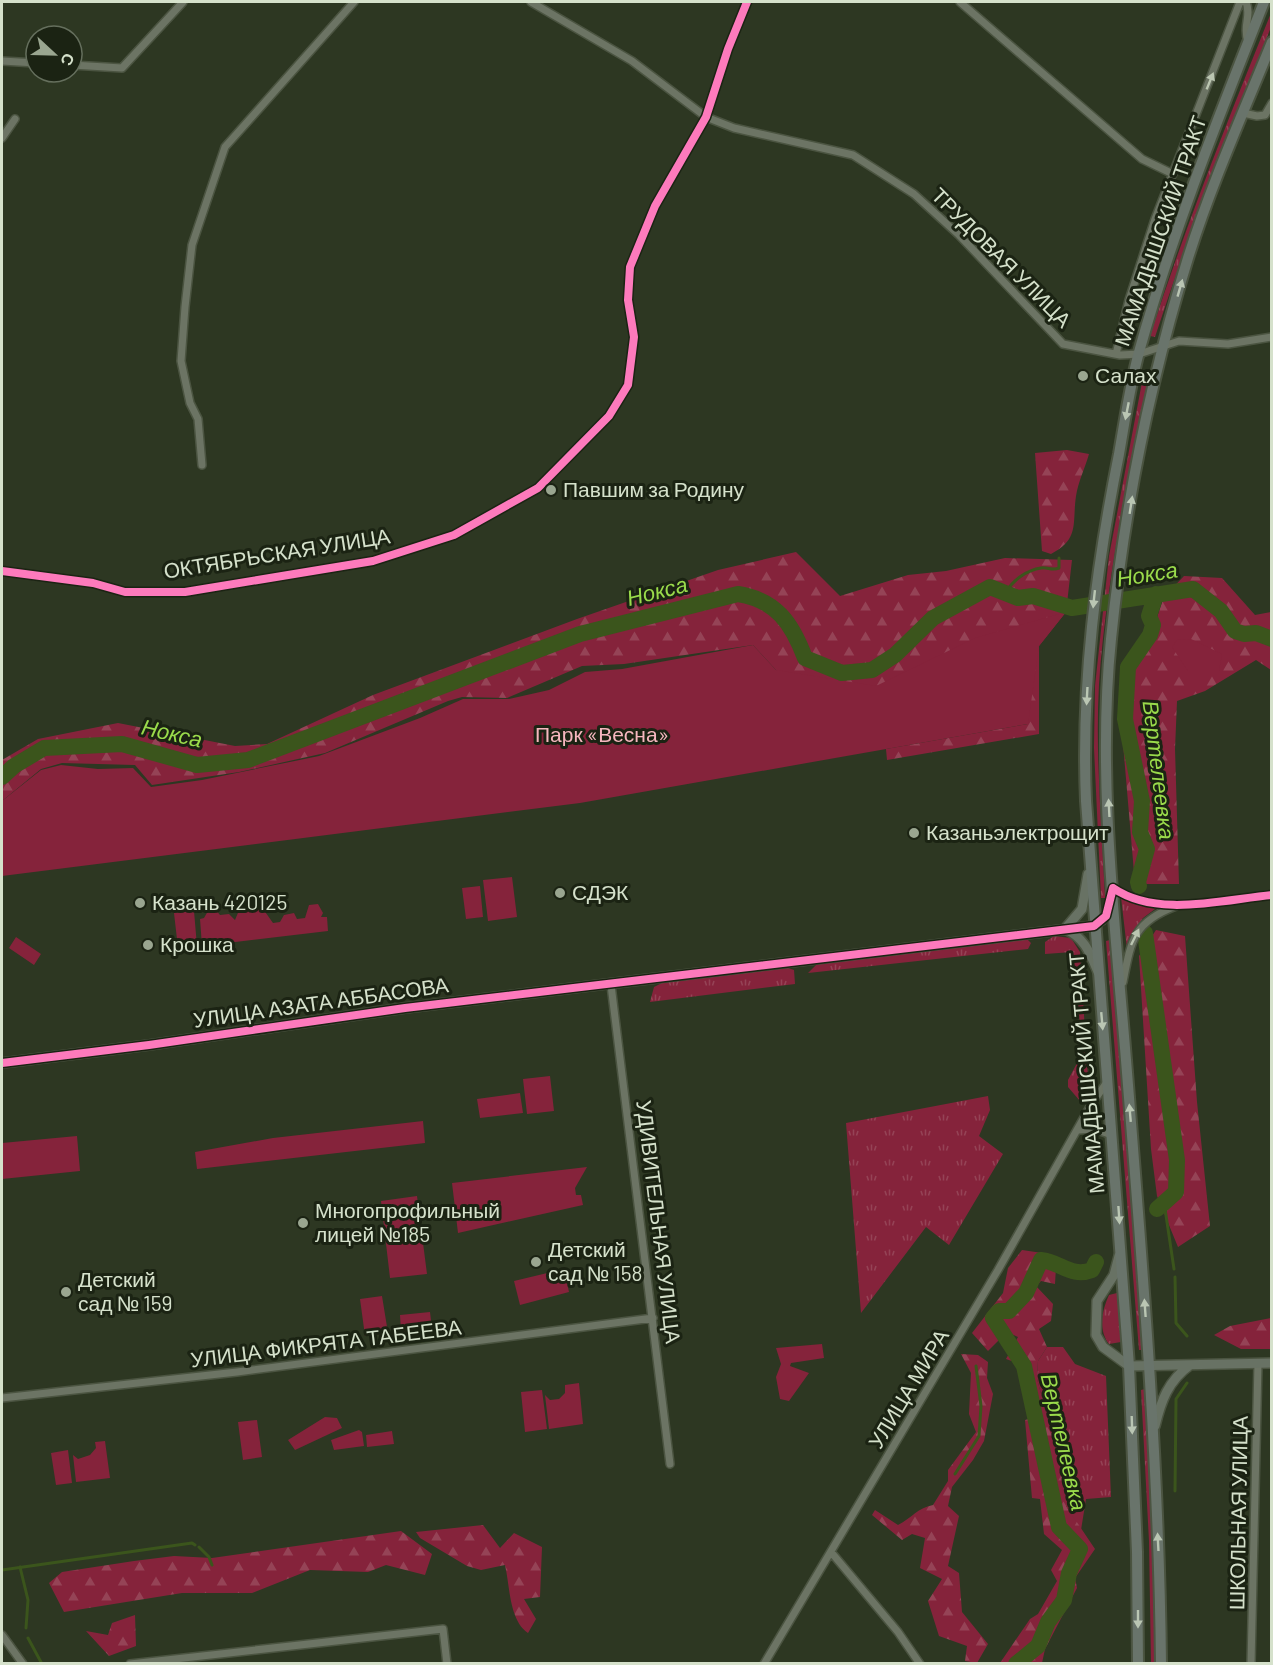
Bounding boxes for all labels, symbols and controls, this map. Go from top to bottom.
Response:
north arrow [24,24,84,84]
text: С [57,51,79,69]
one-way arrow [1206,72,1215,90]
street label: МАМАДЫШСКИЙ ТРАКТ [1108,112,1211,349]
street label: ТРУДОВАЯ УЛИЦА [927,182,1077,332]
one-way arrow [1176,279,1185,297]
place label: Салах [1095,362,1157,387]
marker: Салах [1076,369,1090,383]
one-way arrow [1122,402,1131,421]
place label: Павшим за Родину [563,476,745,501]
marker: Павшим за Родину [544,483,558,497]
one-way arrow [1127,495,1136,514]
street label: ОКТЯБРЬСКАЯ УЛИЦА [162,522,392,583]
water label: Нокса [1114,555,1179,591]
water label: Нокса [624,570,690,610]
one-way arrow [1090,589,1099,608]
one-way arrow [1082,687,1091,706]
water label: Вертелеевка [1138,699,1181,841]
water label: Нокса [139,712,205,752]
park label: Парк «Весна» [535,721,669,746]
one-way arrow [1104,799,1113,818]
place label: Казаньэлектрощит [926,819,1109,844]
marker: Казаньэлектрощит [907,826,921,840]
place label: СДЭК [572,879,629,904]
marker: СДЭК [553,886,567,900]
place label: Казань 420125 [152,889,287,914]
marker: Казань 420125 [133,896,147,910]
one-way arrow [1130,928,1140,945]
place label: Крошка [160,931,234,956]
marker: Крошка [141,938,155,952]
street label: МАМАДЫШСКИЙ ТРАКТ [1062,951,1109,1195]
street label: УЛИЦА АЗАТА АББАСОВА [192,971,450,1032]
one-way arrow [1097,1012,1107,1031]
street label: УДИВИТЕЛЬНАЯ УЛИЦА [632,1099,687,1345]
one-way arrow [1125,1104,1135,1123]
place label: Многопрофильный лицей №185 [315,1197,500,1246]
one-way arrow [1114,1206,1123,1225]
marker: Многопрофильный лицей №185 [296,1216,310,1230]
place label: Детский сад № 158 [548,1236,642,1285]
marker: Детский сад № 158 [529,1255,543,1269]
place label: Детский сад № 159 [78,1266,172,1315]
marker: Детский сад № 159 [59,1285,73,1299]
one-way arrow [1141,1298,1150,1317]
street label: УЛИЦА ФИКРЯТА ТАБЕЕВА [189,1313,463,1372]
street label: УЛИЦА МИРА [862,1324,953,1452]
water label: Вертелеевка [1036,1371,1093,1513]
one-way arrow [1127,1415,1136,1434]
street label: ШКОЛЬНАЯ УЛИЦА [1223,1416,1252,1610]
one-way arrow [1154,1533,1163,1552]
one-way arrow [1133,1610,1143,1629]

